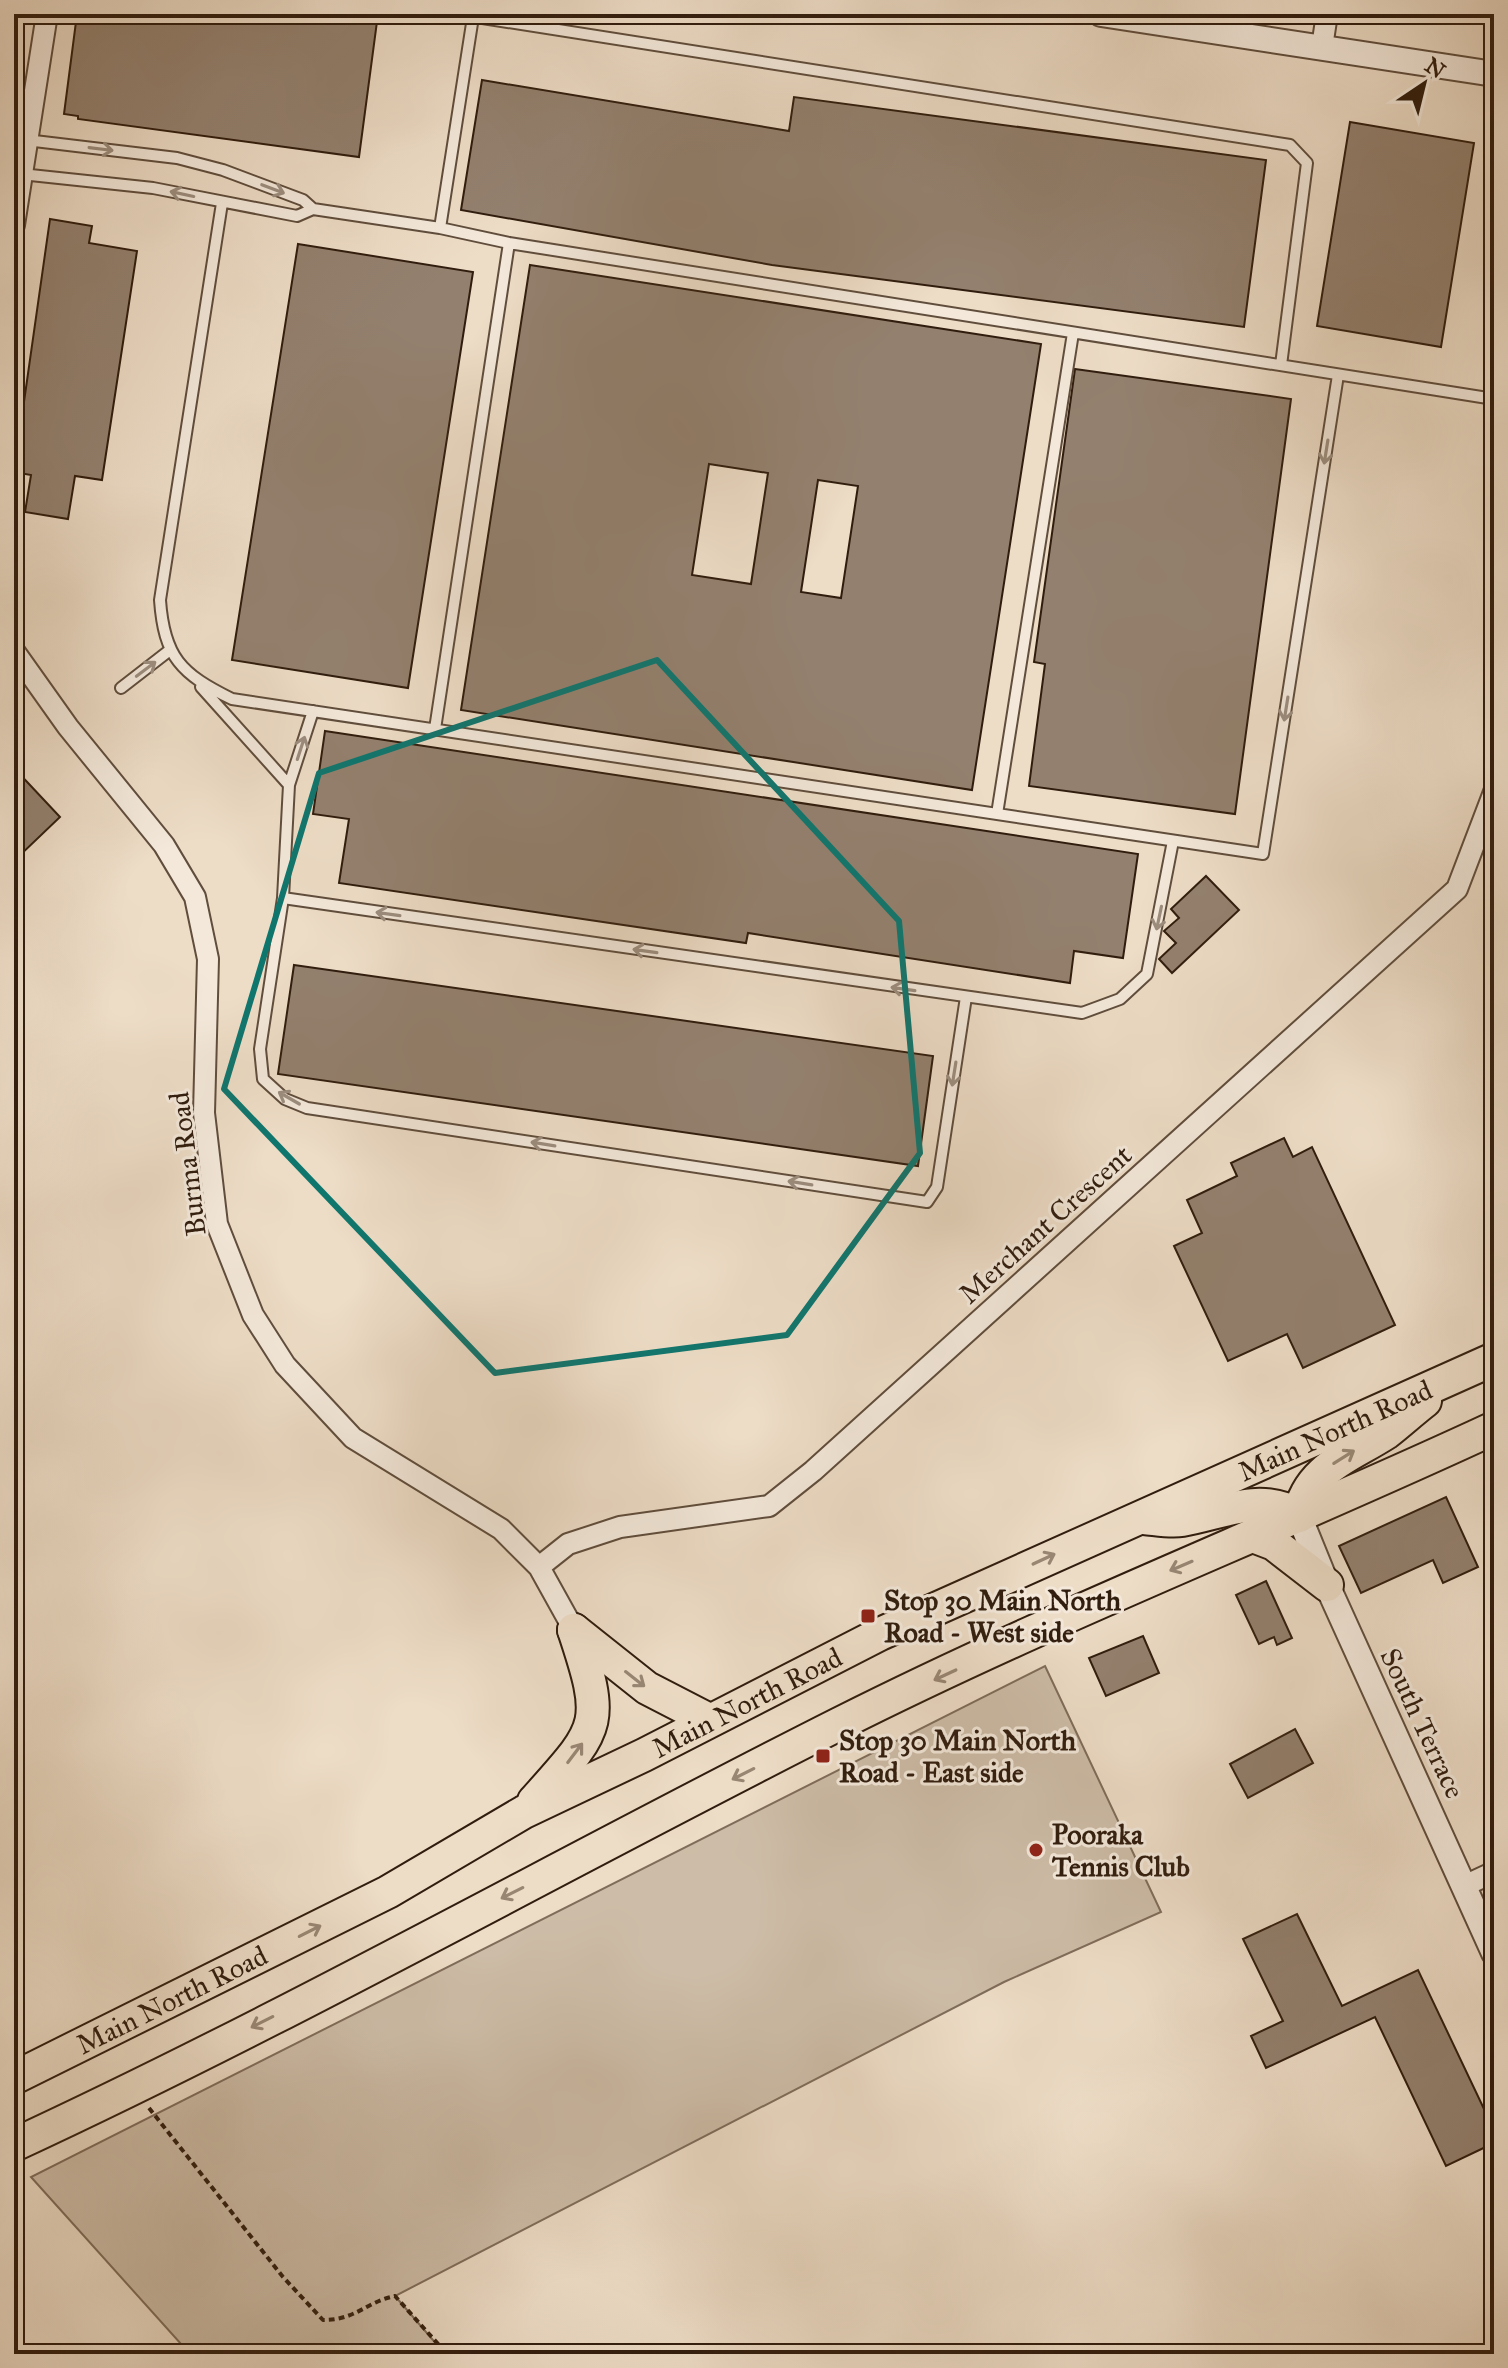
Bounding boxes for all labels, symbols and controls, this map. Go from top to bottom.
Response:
north arrow [1384,44,1464,124]
text: N [1420,52,1451,85]
one-way arrow [87,141,114,156]
one-way arrow [260,183,285,197]
one-way arrow [170,186,196,201]
one-way arrow [1318,439,1333,464]
one-way arrow [135,661,156,678]
one-way arrow [1278,695,1293,721]
one-way arrow [295,736,309,761]
one-way arrow [1151,905,1166,930]
one-way arrow [376,906,401,921]
one-way arrow [633,943,658,958]
one-way arrow [890,981,916,996]
one-way arrow [946,1061,961,1087]
street label: Burma Road [161,1090,214,1238]
one-way arrow [278,1090,300,1106]
one-way arrow [531,1136,556,1151]
street label: Merchant Crescent [952,1138,1139,1311]
one-way arrow [788,1175,813,1190]
street label: Main North Road [1233,1372,1438,1489]
one-way arrow [1332,1448,1355,1464]
one-way arrow [1031,1551,1055,1566]
one-way arrow [1169,1560,1194,1575]
place label: Stop 30 Main North Road - West side [884,1583,1121,1650]
marker: Stop 30 Main North Road - West side [859,1607,877,1625]
street label: Main North Road [646,1639,848,1766]
street label: South Terrace [1373,1643,1473,1804]
one-way arrow [933,1668,957,1683]
one-way arrow [624,1670,645,1687]
place label: Stop 30 Main North Road - East side [839,1723,1076,1790]
one-way arrow [566,1743,583,1765]
marker: Stop 30 Main North Road - East side [814,1747,832,1765]
one-way arrow [732,1766,756,1782]
place label: Pooraka Tennis Club [1052,1817,1190,1884]
marker: Pooraka Tennis Club [1027,1841,1045,1859]
one-way arrow [501,1886,525,1902]
one-way arrow [297,1923,321,1939]
street label: Main North Road [71,1938,273,2062]
one-way arrow [251,2014,275,2030]

